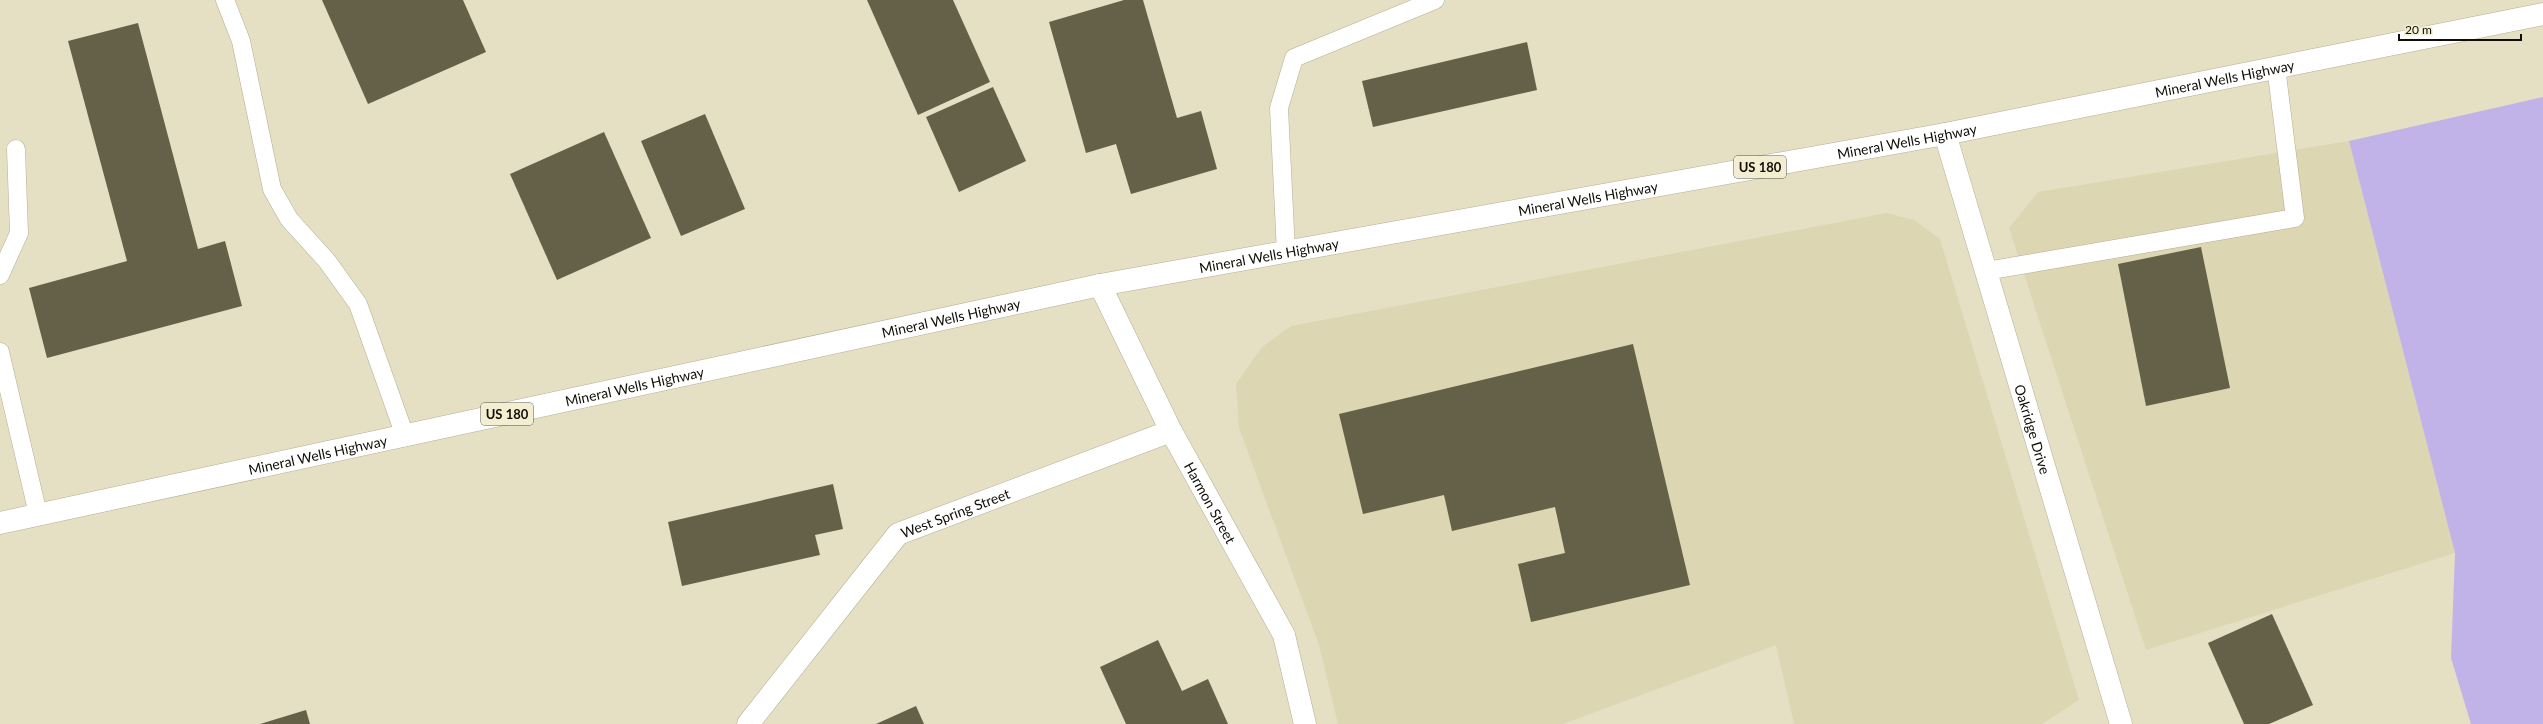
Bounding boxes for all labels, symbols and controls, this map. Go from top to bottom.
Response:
scale bar [2399,16,2521,42]
text: 20 m [2405,22,2432,37]
street label: Mineral Wells Highway [2154,55,2296,100]
street label: Mineral Wells Highway [1836,119,1979,162]
road number: US 180 [1734,156,1786,178]
street label: Mineral Wells Highway [1517,177,1660,219]
street label: Mineral Wells Highway [1198,234,1341,276]
street label: Mineral Wells Highway [880,294,1023,341]
street label: Mineral Wells Highway [563,362,706,409]
street label: Oakridge Drive [2012,382,2054,476]
road number: US 180 [481,403,533,425]
street label: Mineral Wells Highway [247,431,389,478]
street label: Harmon Street [1181,459,1240,546]
street label: West Spring Street [898,484,1012,541]

